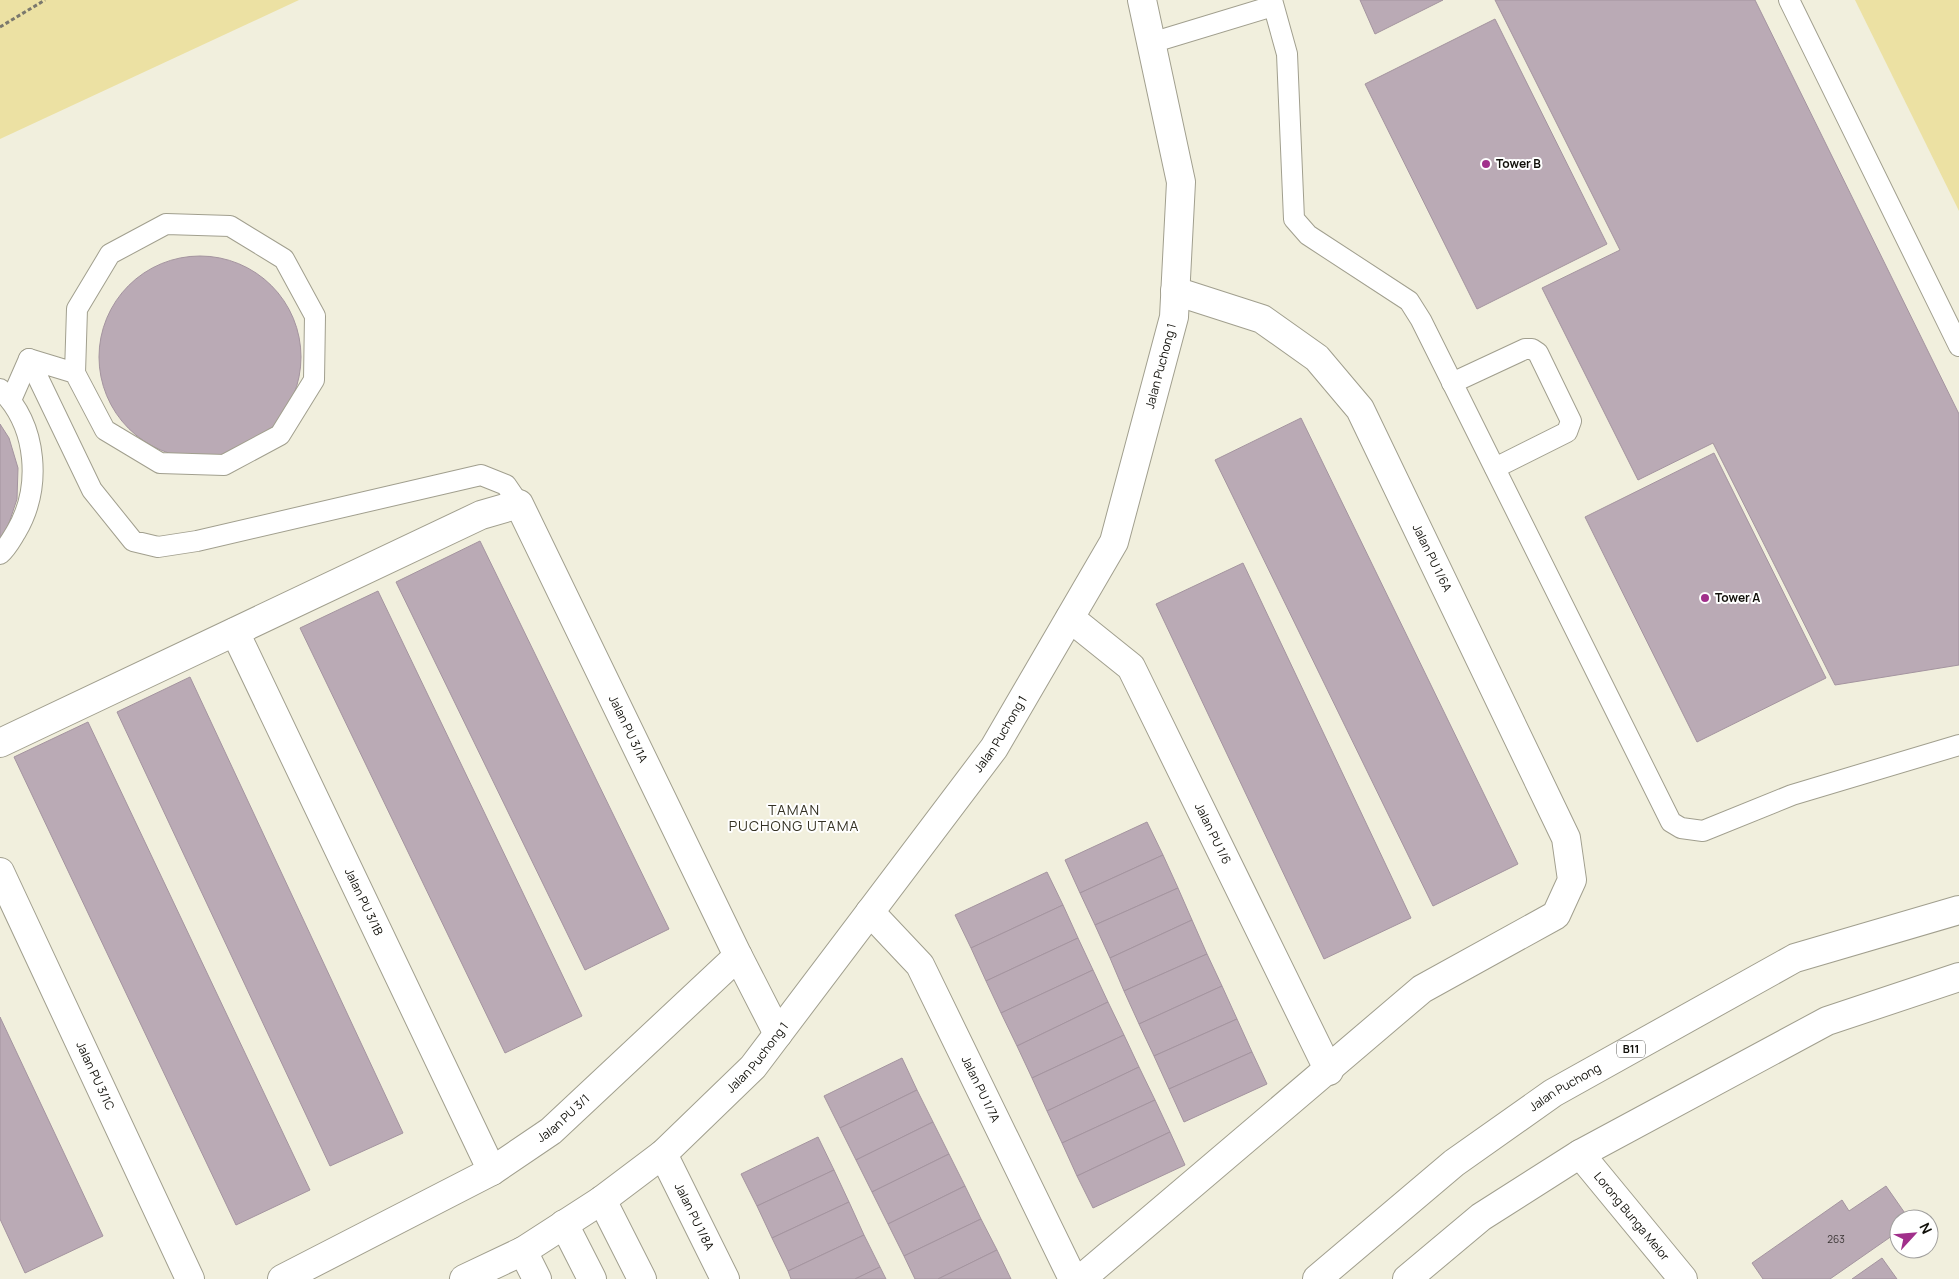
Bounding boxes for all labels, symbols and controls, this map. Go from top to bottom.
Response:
place label: Tower B [1496,155,1541,172]
marker: Tower B [1480,158,1492,170]
street label: Jalan Puchong 1 [1141,321,1180,411]
street label: Jalan PU 1/6A [1409,521,1456,595]
place label: Tower A [1715,589,1760,606]
marker: Tower A [1699,592,1711,604]
street label: Jalan PU 3/1A [605,692,652,766]
street label: Jalan Puchong 1 [970,692,1031,776]
district label: TAMAN PUCHONG UTAMA [729,800,859,835]
street label: Jalan PU 1/6 [1191,800,1235,867]
street label: Jalan PU 3/1B [341,865,387,938]
street label: Jalan Puchong 1 [722,1018,792,1096]
street label: Jalan PU 3/1C [72,1039,119,1113]
road number: B11 [1617,1040,1645,1058]
street label: Jalan PU 1/7A [958,1053,1005,1125]
street label: Jalan Puchong [1526,1059,1604,1115]
street label: Jalan PU 3/1 [533,1090,593,1146]
street label: Lorong Bunga Melor [1590,1168,1674,1265]
street label: Jalan PU 1/8A [671,1180,719,1253]
north arrow [1889,1209,1939,1259]
text: N [1915,1219,1937,1237]
house number: 263 [1827,1232,1845,1246]

